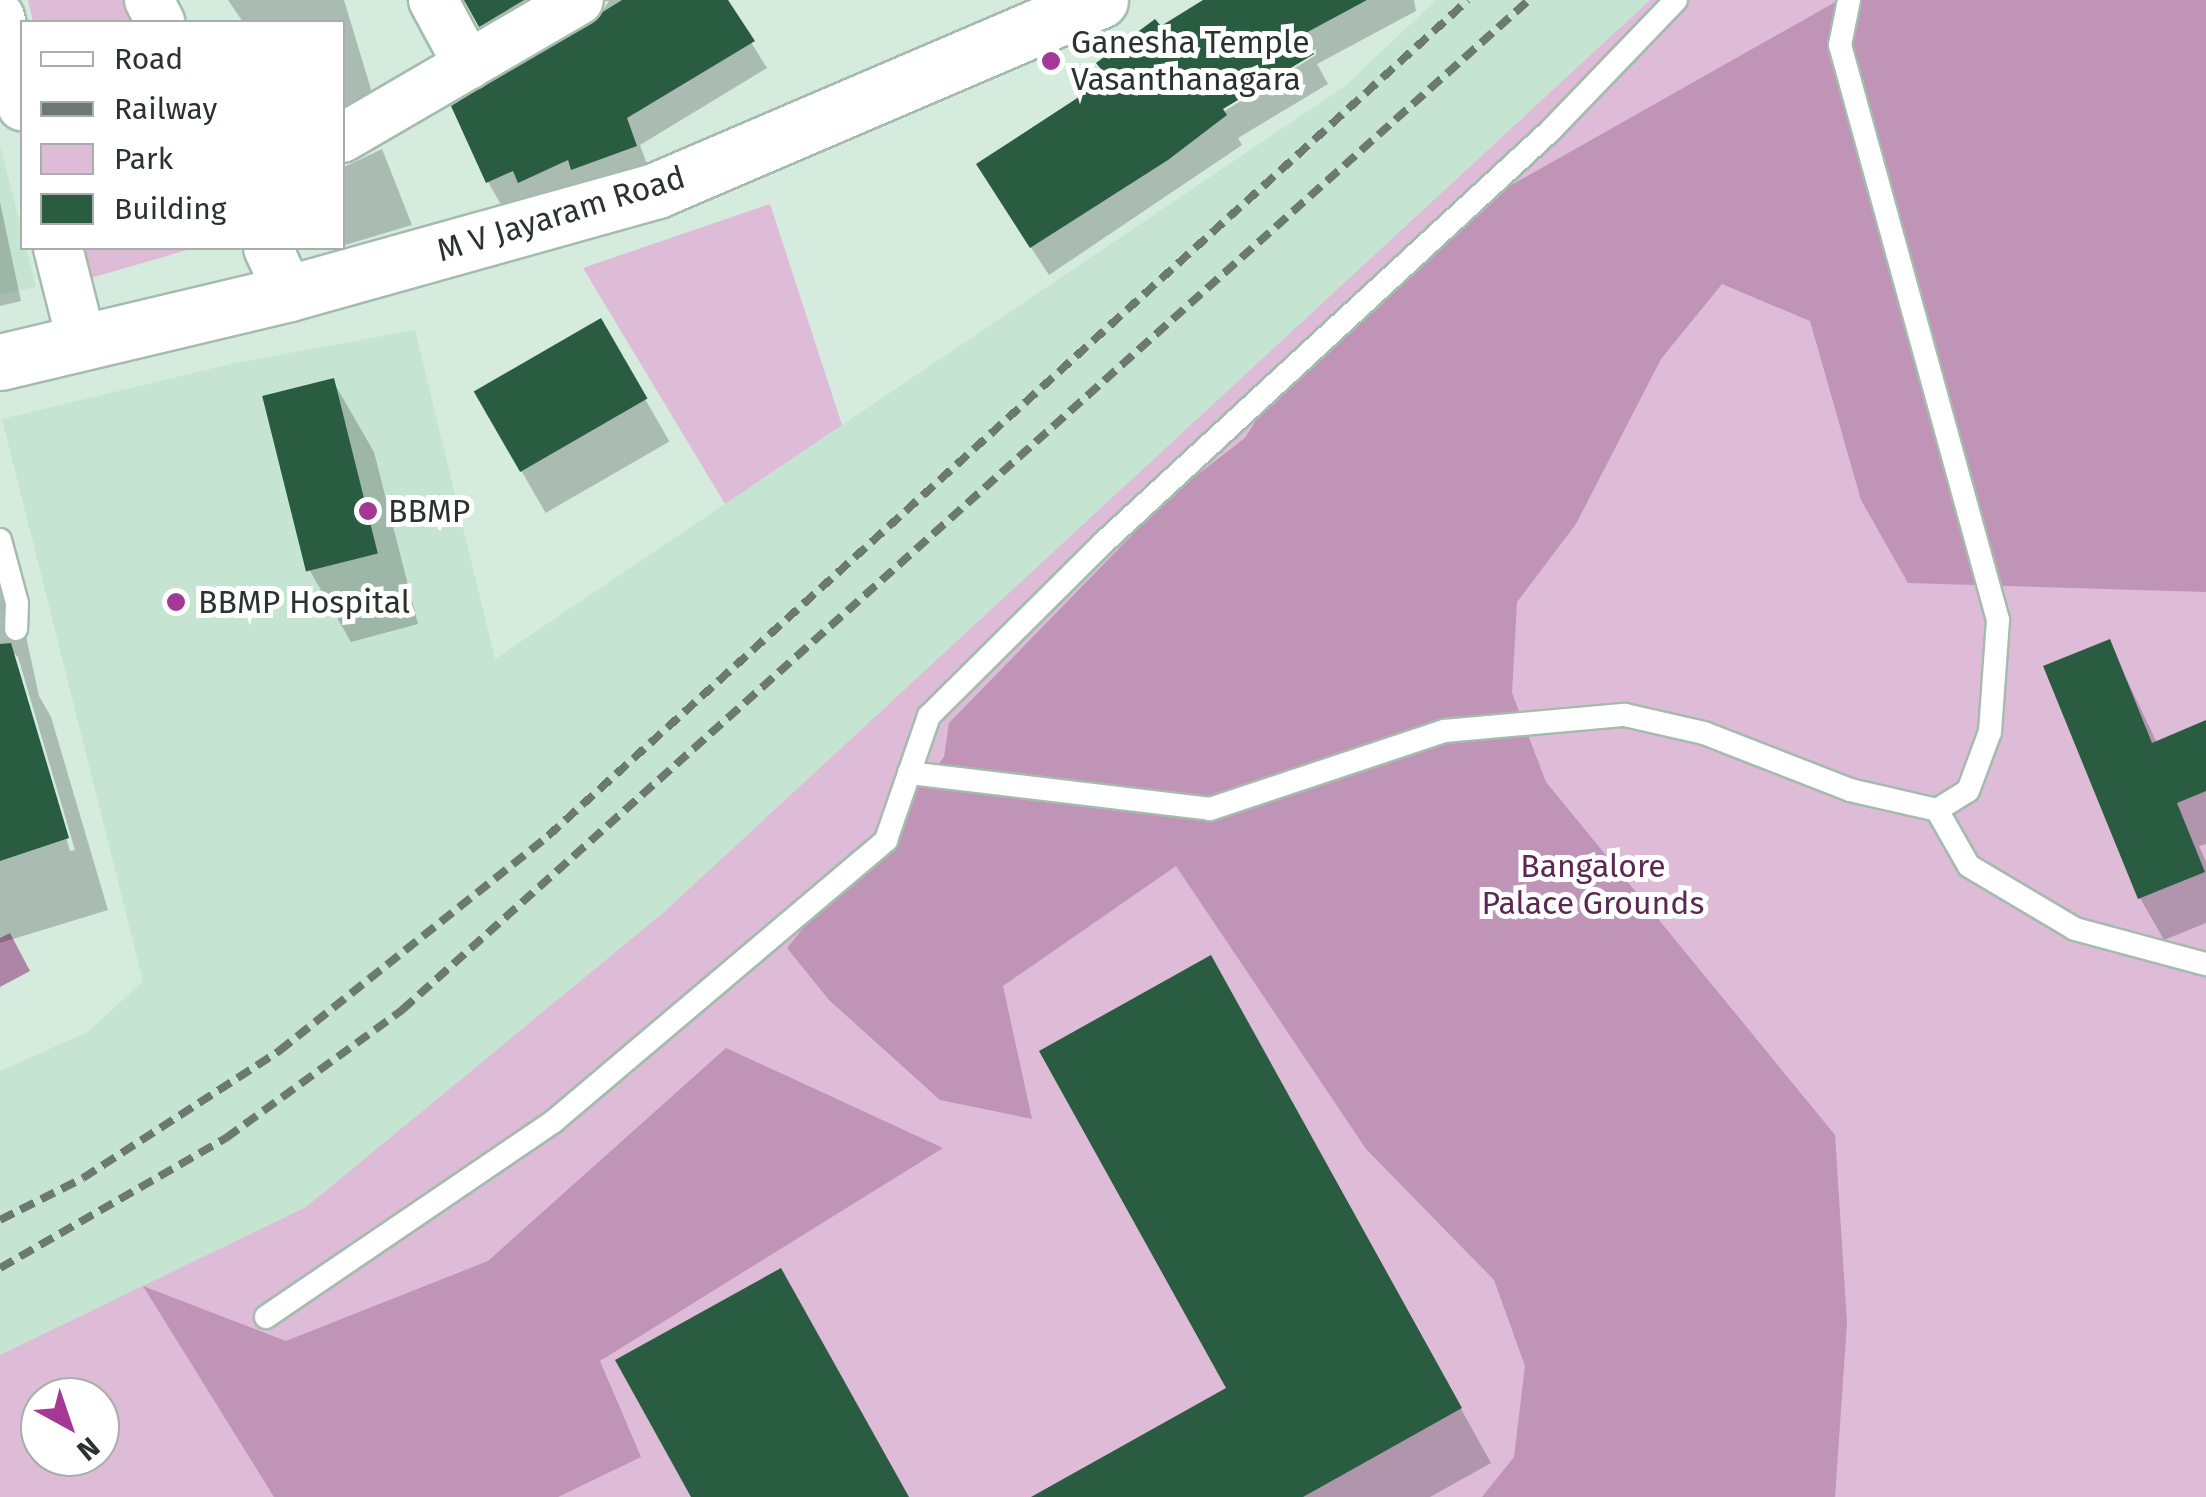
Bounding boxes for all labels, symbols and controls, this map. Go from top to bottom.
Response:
legend [20,20,345,250]
place label: Ganesha Temple Vasanthanagara [1071,24,1310,99]
text: Road [114,41,183,77]
marker: Ganesha Temple Vasanthanagara [1040,50,1062,72]
text: Railway [114,91,217,127]
text: Park [114,141,173,177]
street label: M V Jayaram Road [432,158,690,270]
text: Building [114,191,226,227]
place label: BBMP [388,492,470,530]
marker: BBMP [357,500,379,522]
place label: BBMP Hospital [198,583,410,621]
marker: BBMP Hospital [163,589,189,615]
park label: Bangalore Palace Grounds [1482,848,1704,923]
north arrow [20,1377,120,1477]
text: N [71,1430,106,1467]

